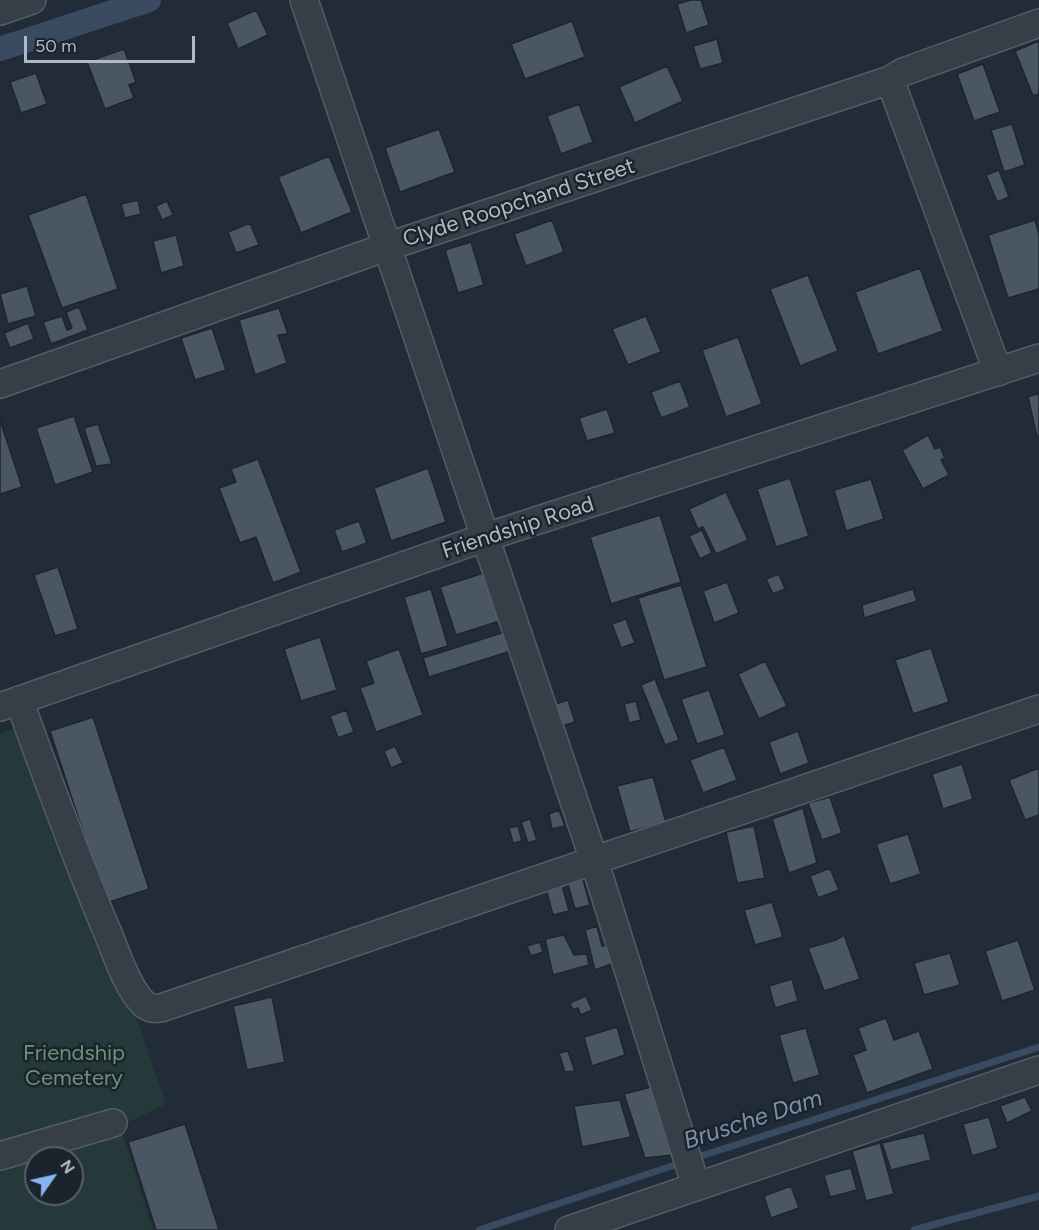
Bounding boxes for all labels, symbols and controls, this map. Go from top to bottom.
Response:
scale bar [27,24,198,62]
text: 50 m [35,35,77,57]
street label: Clyde Roopchand Street [400,153,638,253]
street label: Friendship Road [439,491,597,565]
park label: Friendship Cemetery [23,1041,125,1092]
water label: Brusche Dam [680,1084,826,1156]
north arrow [24,1146,84,1206]
text: N [56,1156,79,1177]

